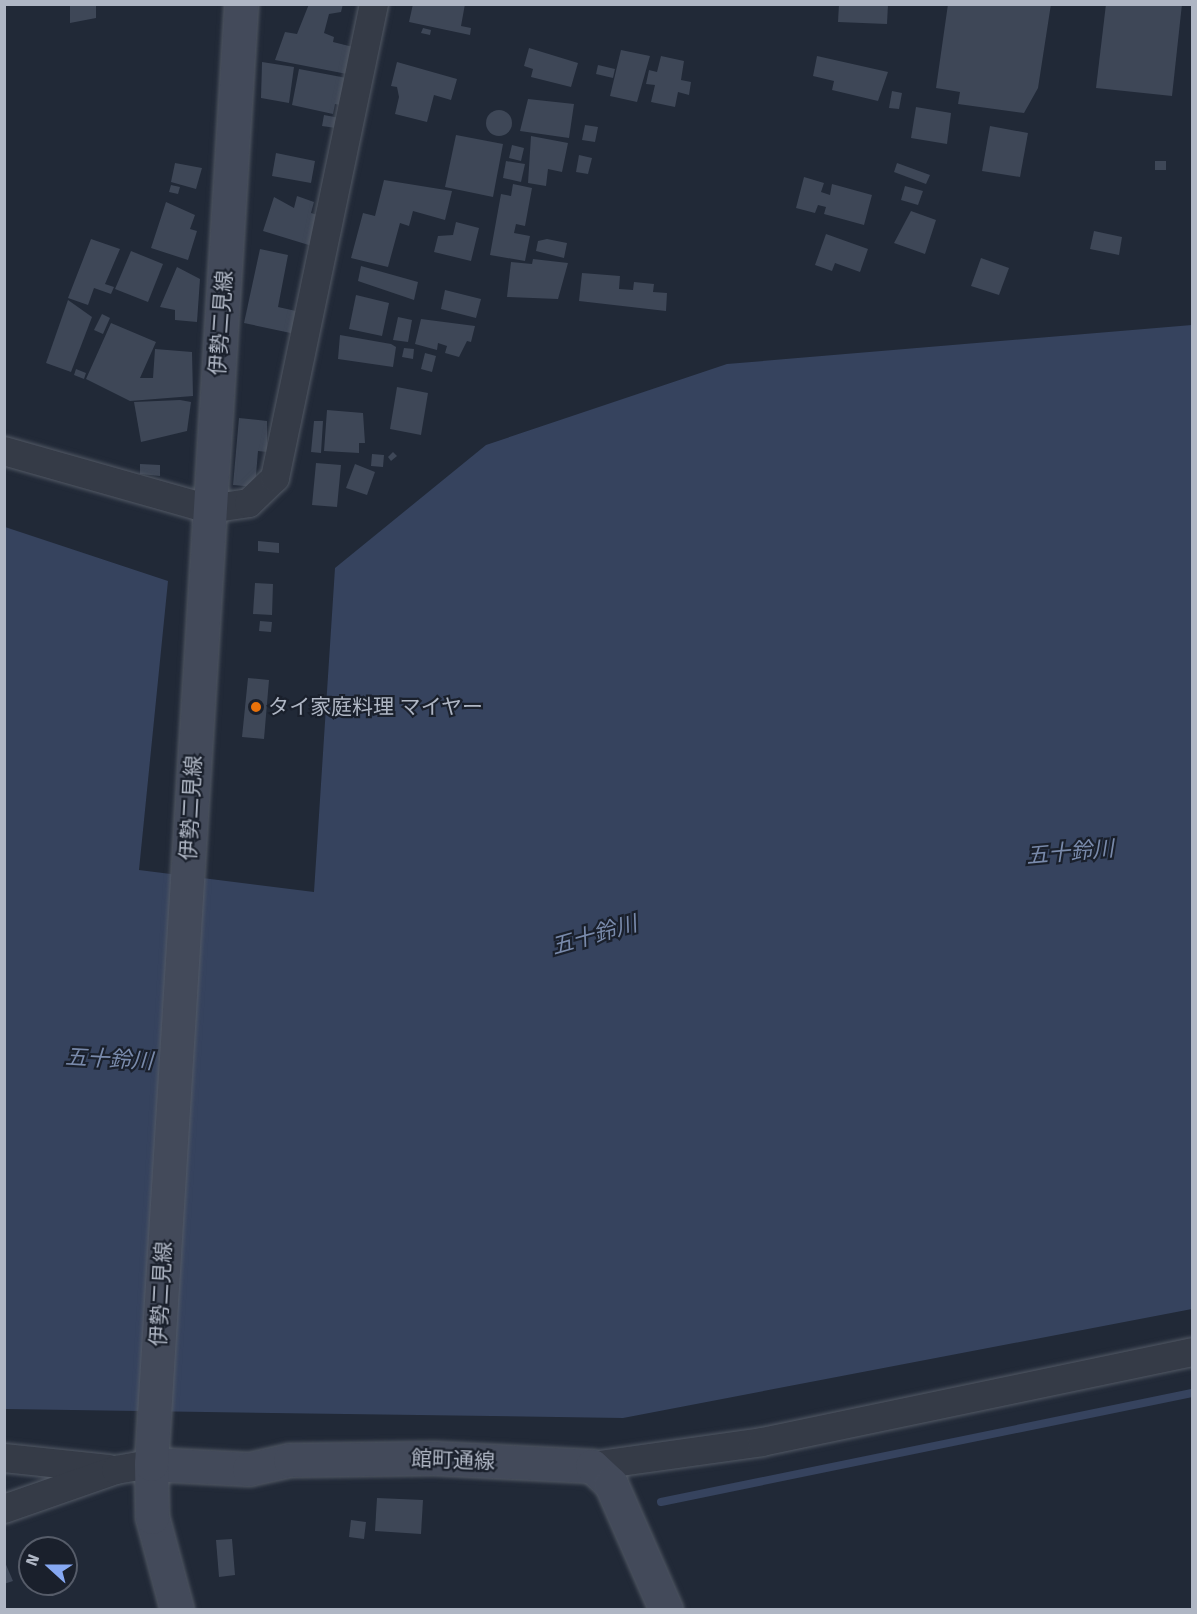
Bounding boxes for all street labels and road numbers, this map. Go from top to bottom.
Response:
street label: 伊勢二見線 [205,270,237,376]
street label: 伊勢二見線 [176,755,206,861]
street label: 伊勢二見線 [146,1241,176,1347]
street label: 館町通線 [411,1446,495,1474]

